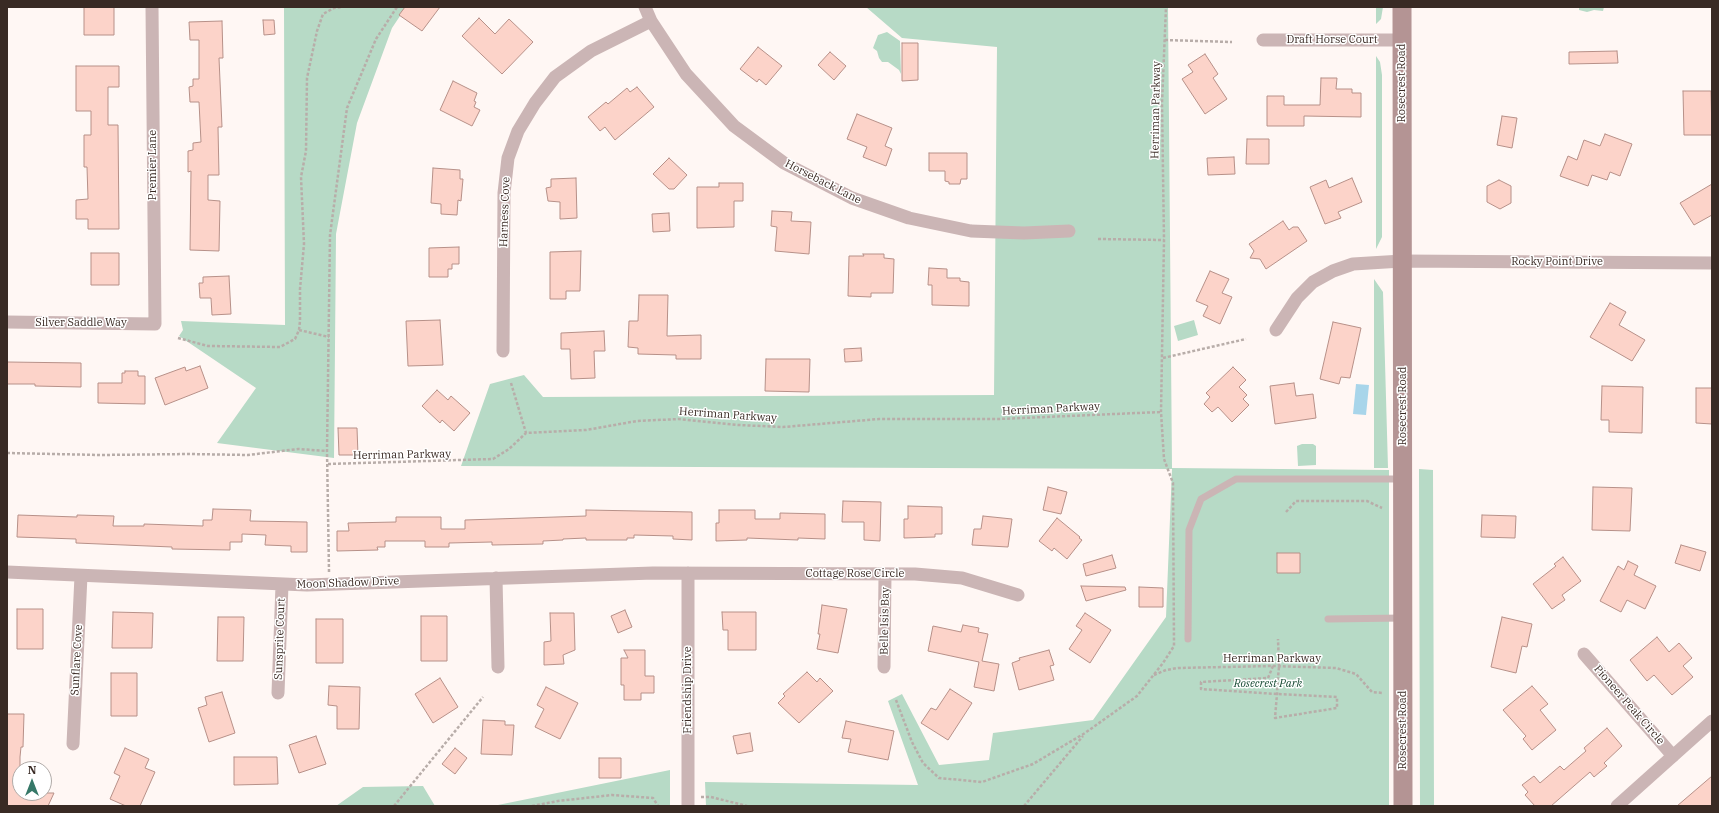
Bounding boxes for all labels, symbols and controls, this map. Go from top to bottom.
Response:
street label: Draft Horse Court [1286,33,1378,47]
street label: Rosecrest Road [1395,43,1409,123]
street label: Herriman Parkway [1149,61,1163,159]
street label: Premier Lane [146,130,160,200]
street label: Horseback Lane [783,157,863,207]
street label: Harness Cove [497,177,513,247]
street label: Rocky Point Drive [1511,255,1603,269]
street label: Silver Saddle Way [35,316,127,330]
street label: Rosecrest Road [1396,366,1410,446]
street label: Herriman Parkway [1002,400,1100,418]
street label: Herriman Parkway [679,405,777,425]
street label: Herriman Parkway [353,448,451,462]
street label: Cottage Rose Circle [806,567,904,581]
street label: Moon Shadow Drive [296,575,400,591]
street label: Belle Isis Bay [878,587,892,655]
street label: Sunsprite Court [272,598,288,680]
street label: Sunflare Cove [69,624,85,696]
street label: Friendship Drive [681,646,695,734]
street label: Herriman Parkway [1223,652,1321,666]
street label: Pioneer Peak Circle [1591,663,1667,747]
park label: Rosecrest Park [1234,677,1302,691]
street label: Rosecrest Road [1396,690,1410,770]
north arrow [12,761,52,801]
text: N [28,763,36,777]

